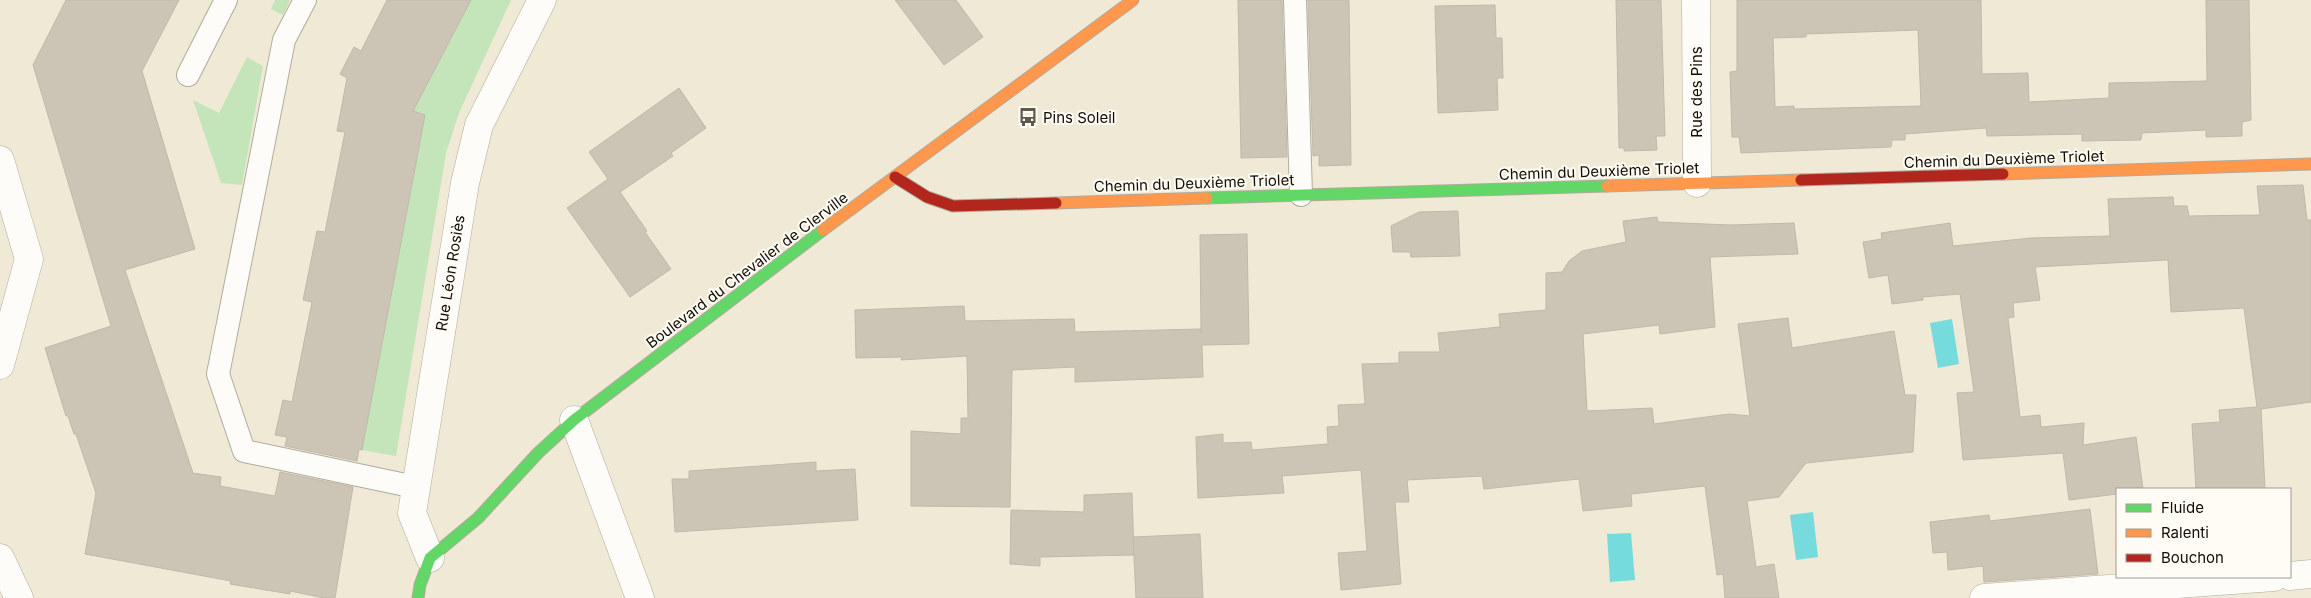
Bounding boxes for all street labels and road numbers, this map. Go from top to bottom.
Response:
street label: Rue des Pins [1687,46,1706,138]
street label: Chemin du Deuxième Triolet [1904,146,2105,172]
street label: Chemin du Deuxième Triolet [1499,158,1700,184]
street label: Chemin du Deuxième Triolet [1094,170,1295,196]
street label: Boulevard du Chevalier de Clerville [642,188,852,352]
street label: Rue Léon Rosiès [431,213,469,332]

